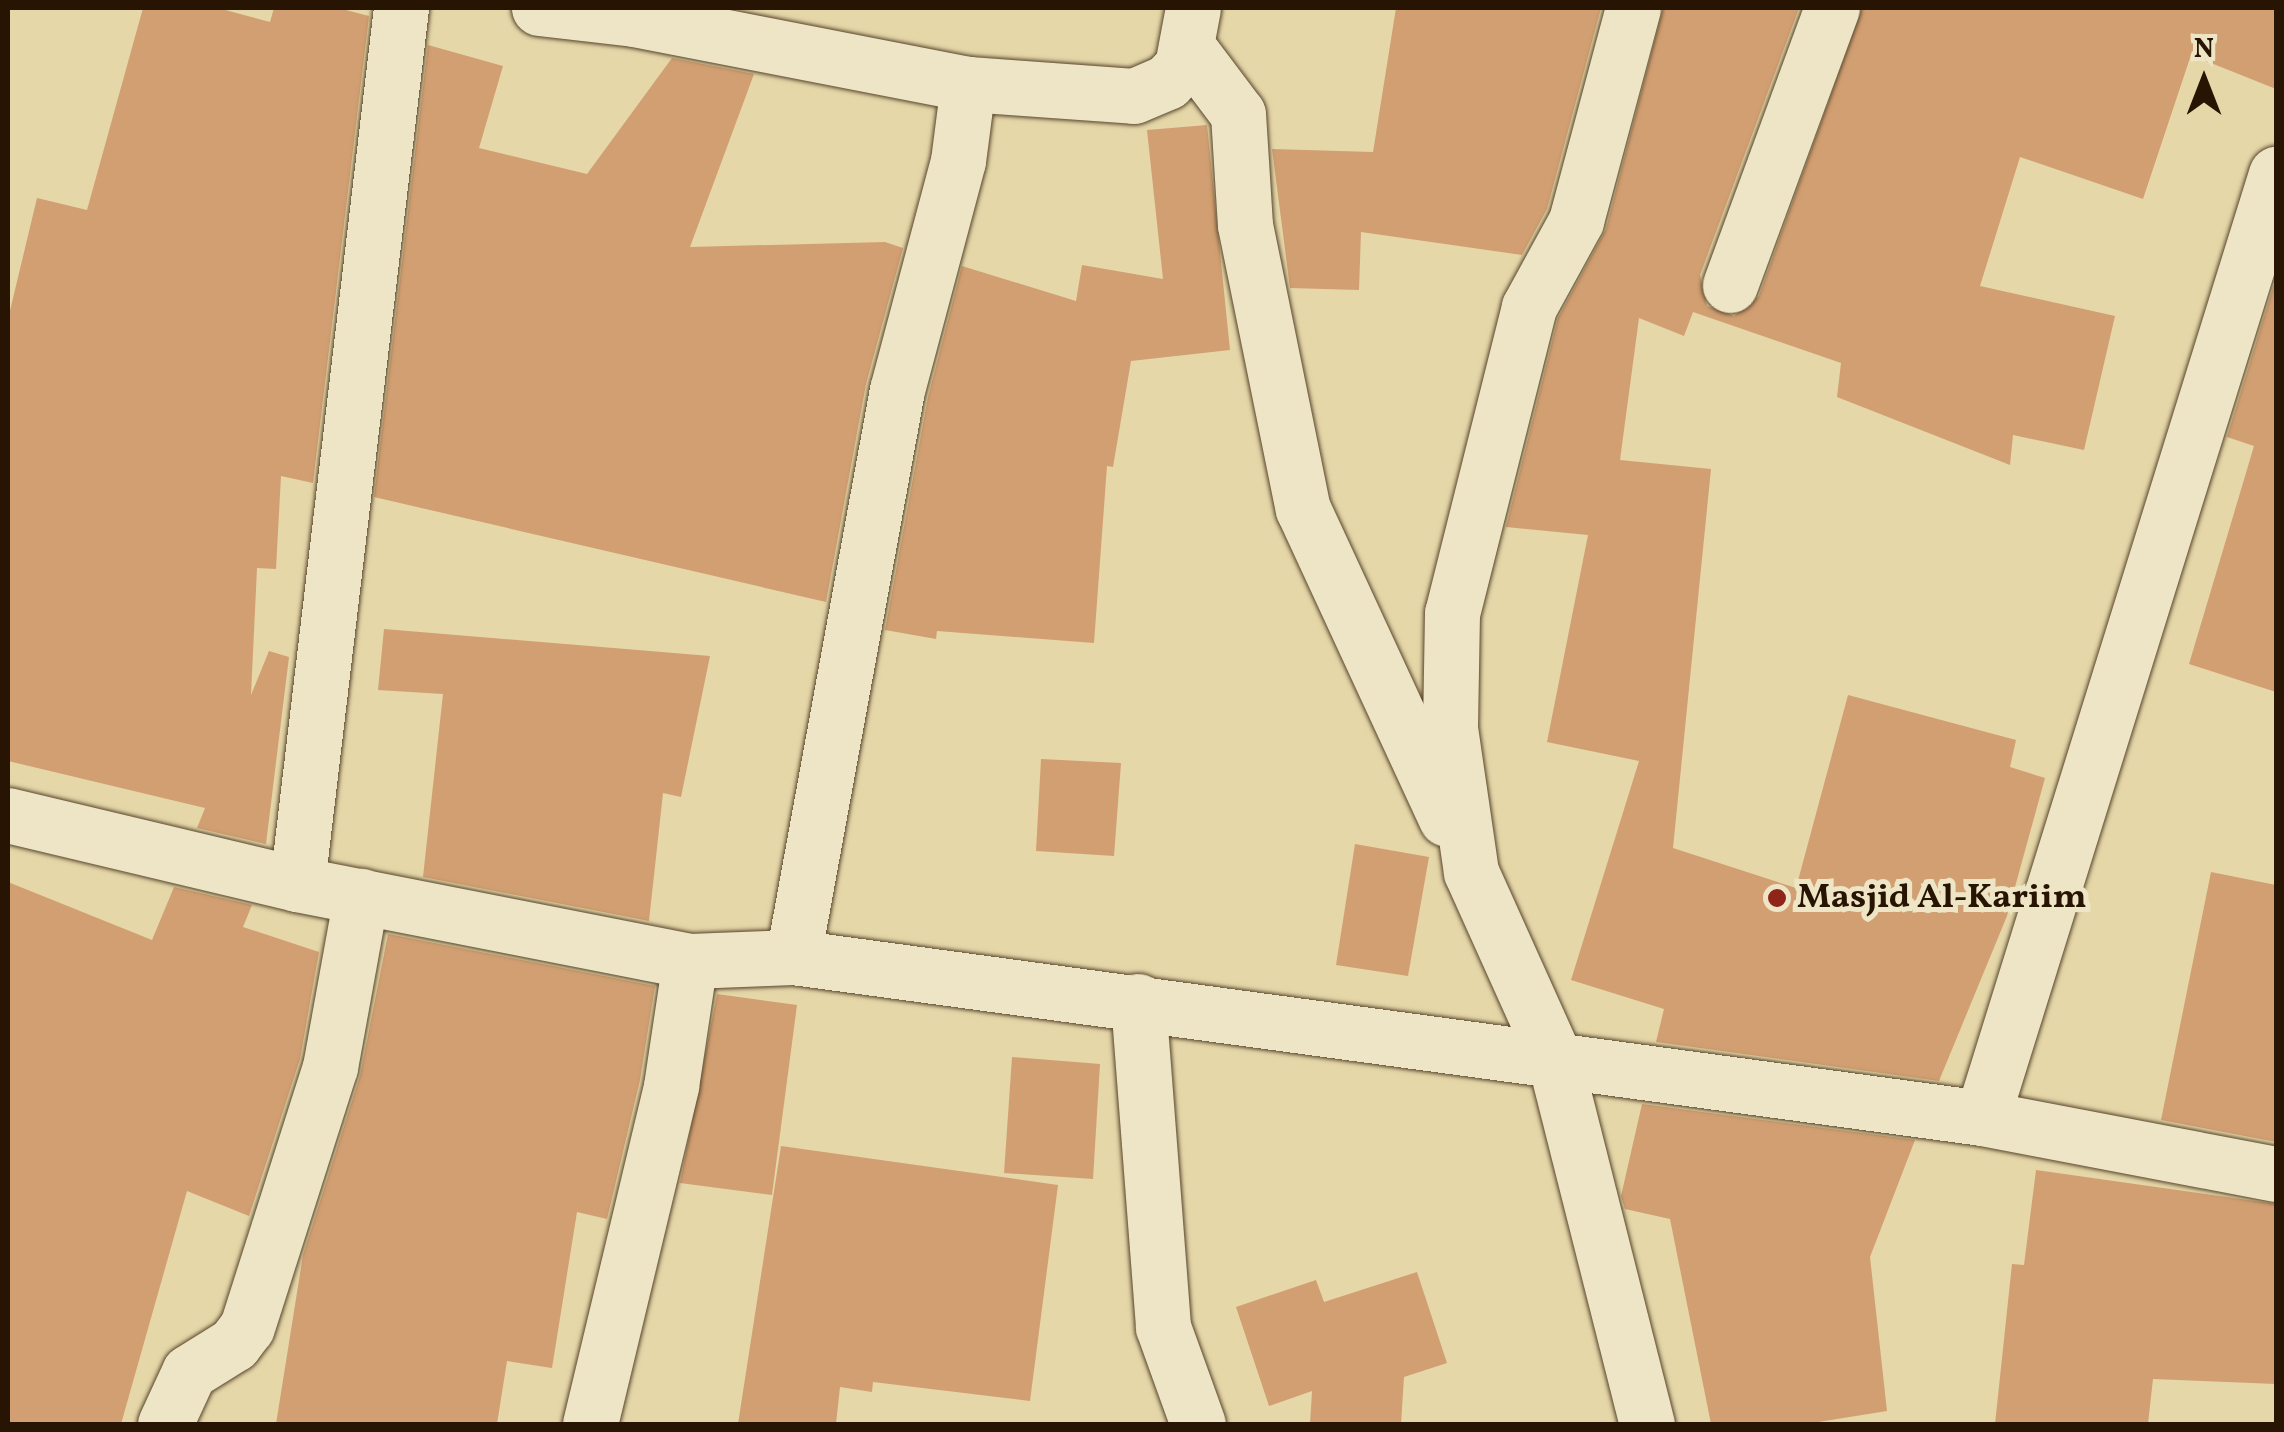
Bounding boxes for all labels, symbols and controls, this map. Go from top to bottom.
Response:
north arrow [2154,30,2254,130]
text: N [2194,30,2214,69]
place label: Masjid Al-Kariim [1797,877,2087,919]
marker: Masjid Al-Kariim [1766,887,1788,909]

